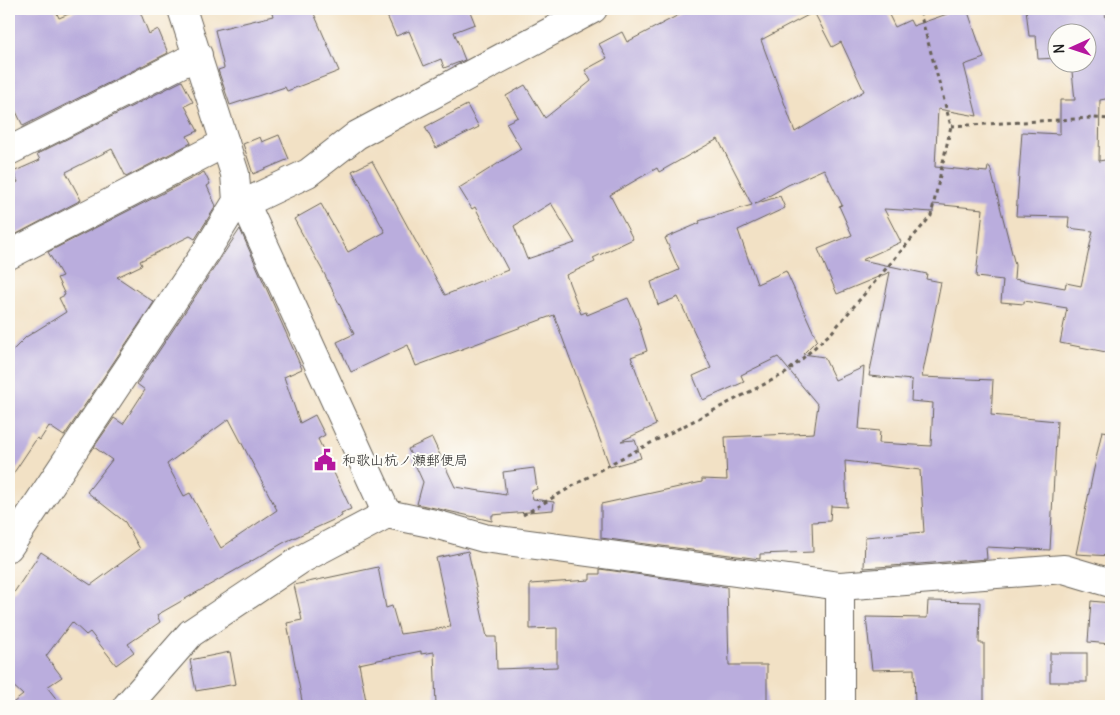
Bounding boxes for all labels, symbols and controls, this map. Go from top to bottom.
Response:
north arrow [1048,22,1098,72]
text: N [1050,43,1068,54]
public building icon: 和歌山杭ノ瀬郵便局 [312,447,338,473]
place label: 和歌山杭ノ瀬郵便局 [342,451,468,469]

